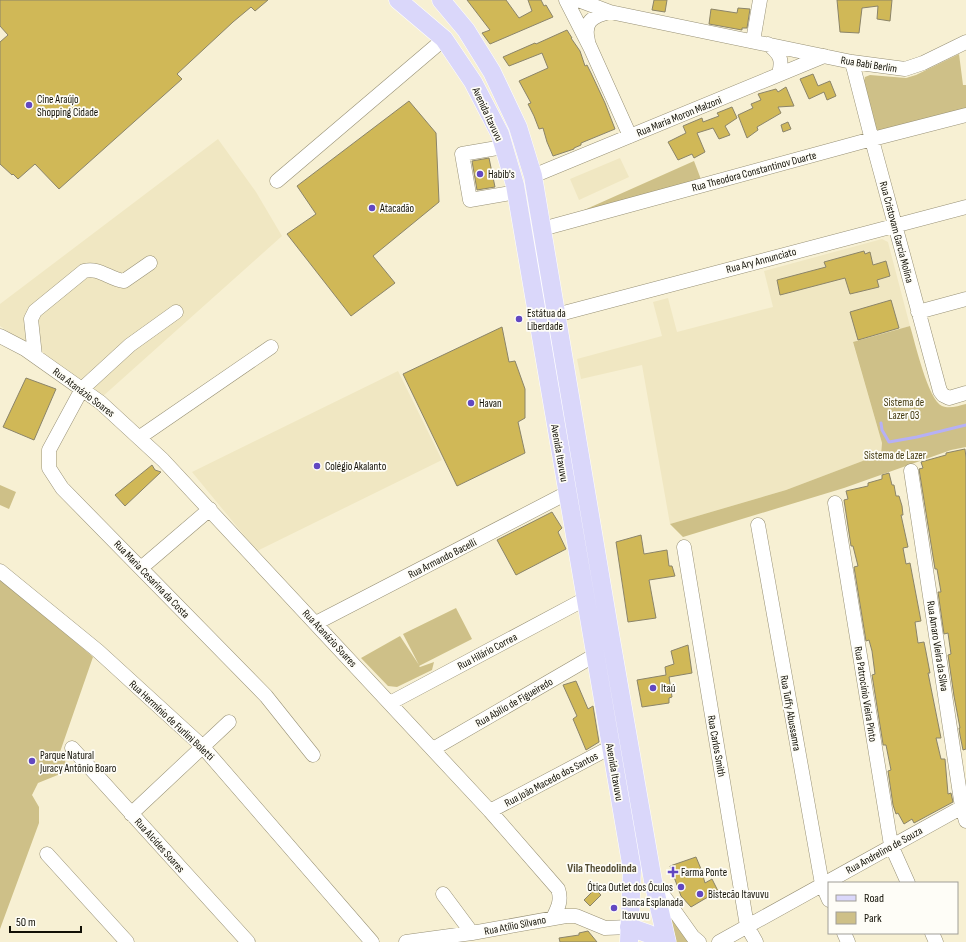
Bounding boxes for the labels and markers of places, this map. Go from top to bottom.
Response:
place label: Cine Araújo Shopping Cidade [37,93,98,119]
marker: Cine Araújo Shopping Cidade [24,100,34,110]
place label: Habib's [488,168,515,181]
marker: Habib's [475,169,485,179]
place label: Atacadão [379,202,415,215]
marker: Atacadão [367,203,377,213]
place label: Estátua da Liberdade [527,307,566,333]
marker: Estátua da Liberdade [514,314,524,324]
place label: Havan [479,397,502,410]
marker: Havan [466,398,476,408]
place label: Colégio Akalanto [325,460,387,473]
marker: Colégio Akalanto [312,461,322,471]
place label: Itaú [661,682,676,695]
marker: Itaú [648,683,658,693]
place label: Parque Natural Juracy Antônio Boaro [39,749,117,775]
marker: Parque Natural Juracy Antônio Boaro [27,756,37,766]
place label: Farma Ponte [681,866,727,879]
marker: Farma Ponte [668,867,678,877]
place label: Ótica Outlet dos Óculos [587,881,673,894]
marker: Ótica Outlet dos Óculos [676,882,686,892]
place label: Bistecão Itavuvu [708,888,769,901]
marker: Bistecão Itavuvu [695,889,705,899]
place label: Banca Esplanada Itavuvu [622,896,683,922]
marker: Banca Esplanada Itavuvu [609,903,619,913]

